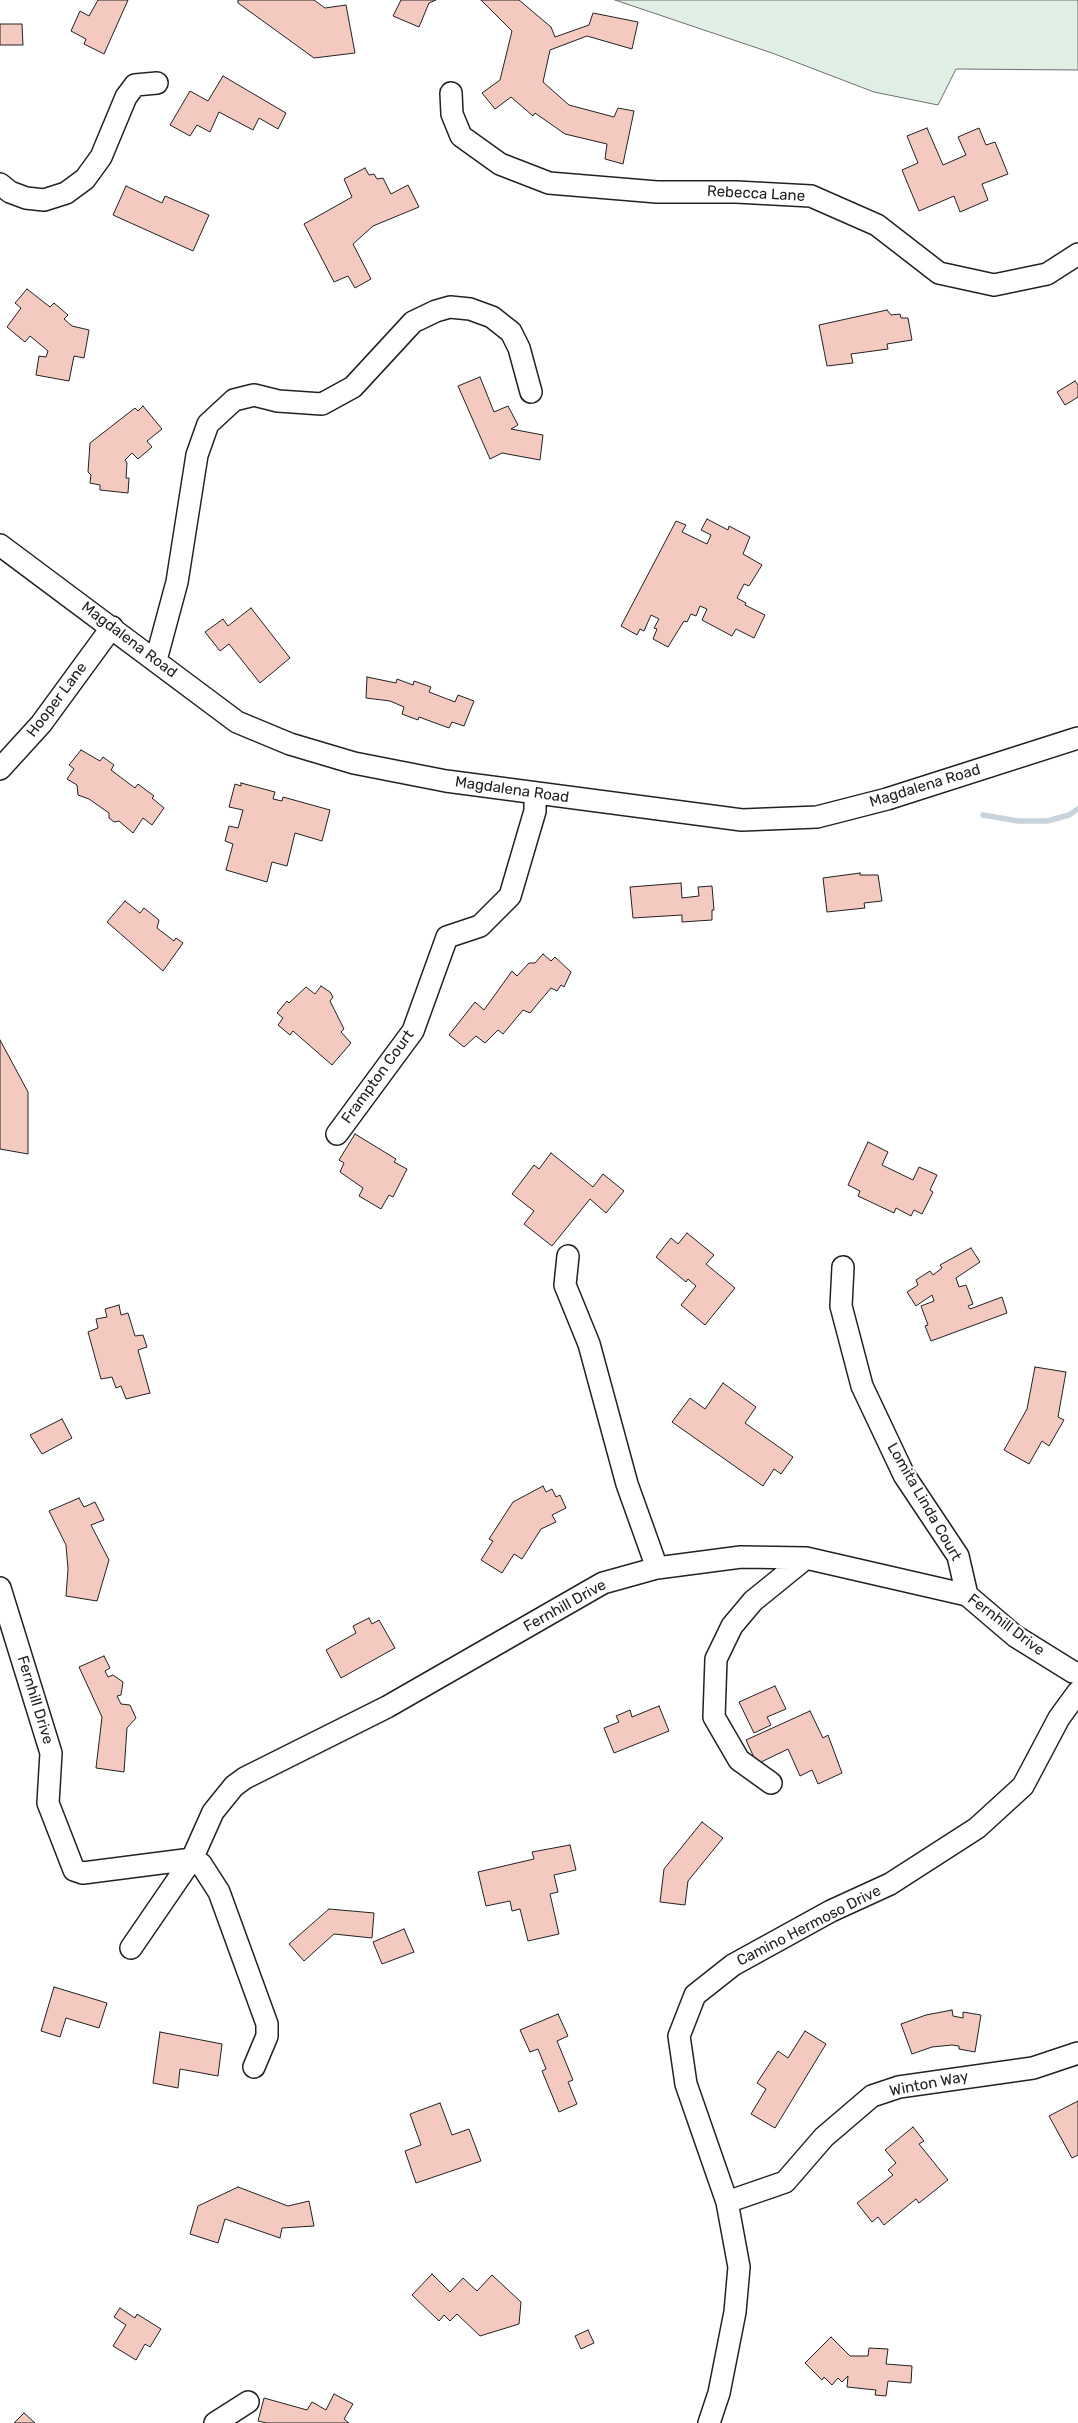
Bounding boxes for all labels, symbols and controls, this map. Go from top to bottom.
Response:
street label: Rebecca Lane [707,182,805,206]
street label: Magdalena Road [78,598,180,682]
street label: Hooper Lane [23,659,91,741]
street label: Magdalena Road [867,761,983,811]
street label: Magdalena Road [454,773,570,807]
street label: Frampton Court [338,1027,418,1127]
street label: Lomita Linda Court [883,1440,965,1564]
street label: Fernhill Drive [521,1576,609,1636]
street label: Fernhill Drive [964,1590,1048,1660]
street label: Fernhill Drive [13,1654,57,1746]
street label: Camino Hermoso Drive [734,1882,884,1970]
street label: Winton Way [888,2068,970,2100]

